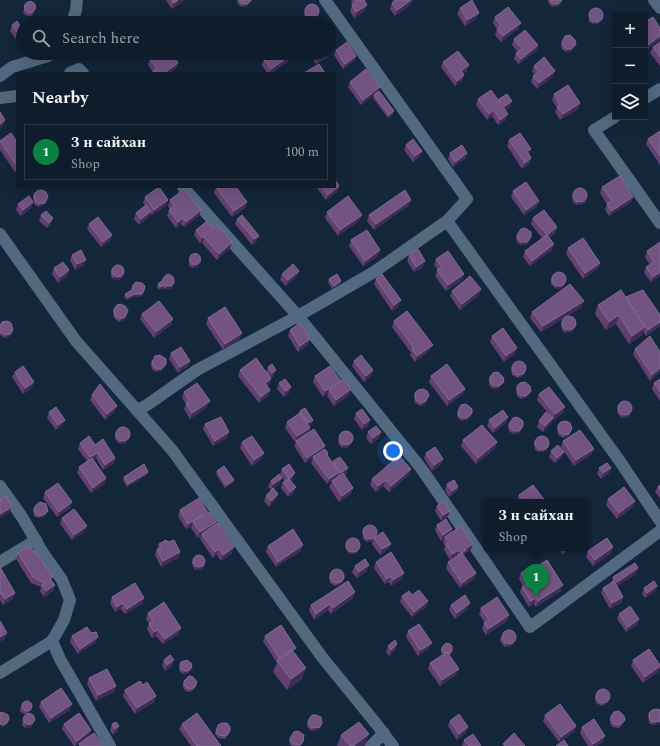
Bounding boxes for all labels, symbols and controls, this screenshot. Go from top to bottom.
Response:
map controls [612,12,648,120]
button: + [612,12,648,48]
search box [16,16,336,60]
icon: search [30,27,52,49]
text: Search here [62,27,140,50]
button: − [612,48,648,84]
button: layers [612,84,648,120]
text: Nearby [32,85,88,111]
text: 3 н сайхан [71,131,146,154]
text: 1 [42,142,50,162]
text: 100 m [285,142,319,162]
text: Shop [71,154,100,174]
your location [383,441,403,461]
popup [484,499,588,551]
text: 3 н сайхан [498,504,574,527]
text: Shop [498,527,527,547]
pin: 1 [523,564,549,597]

